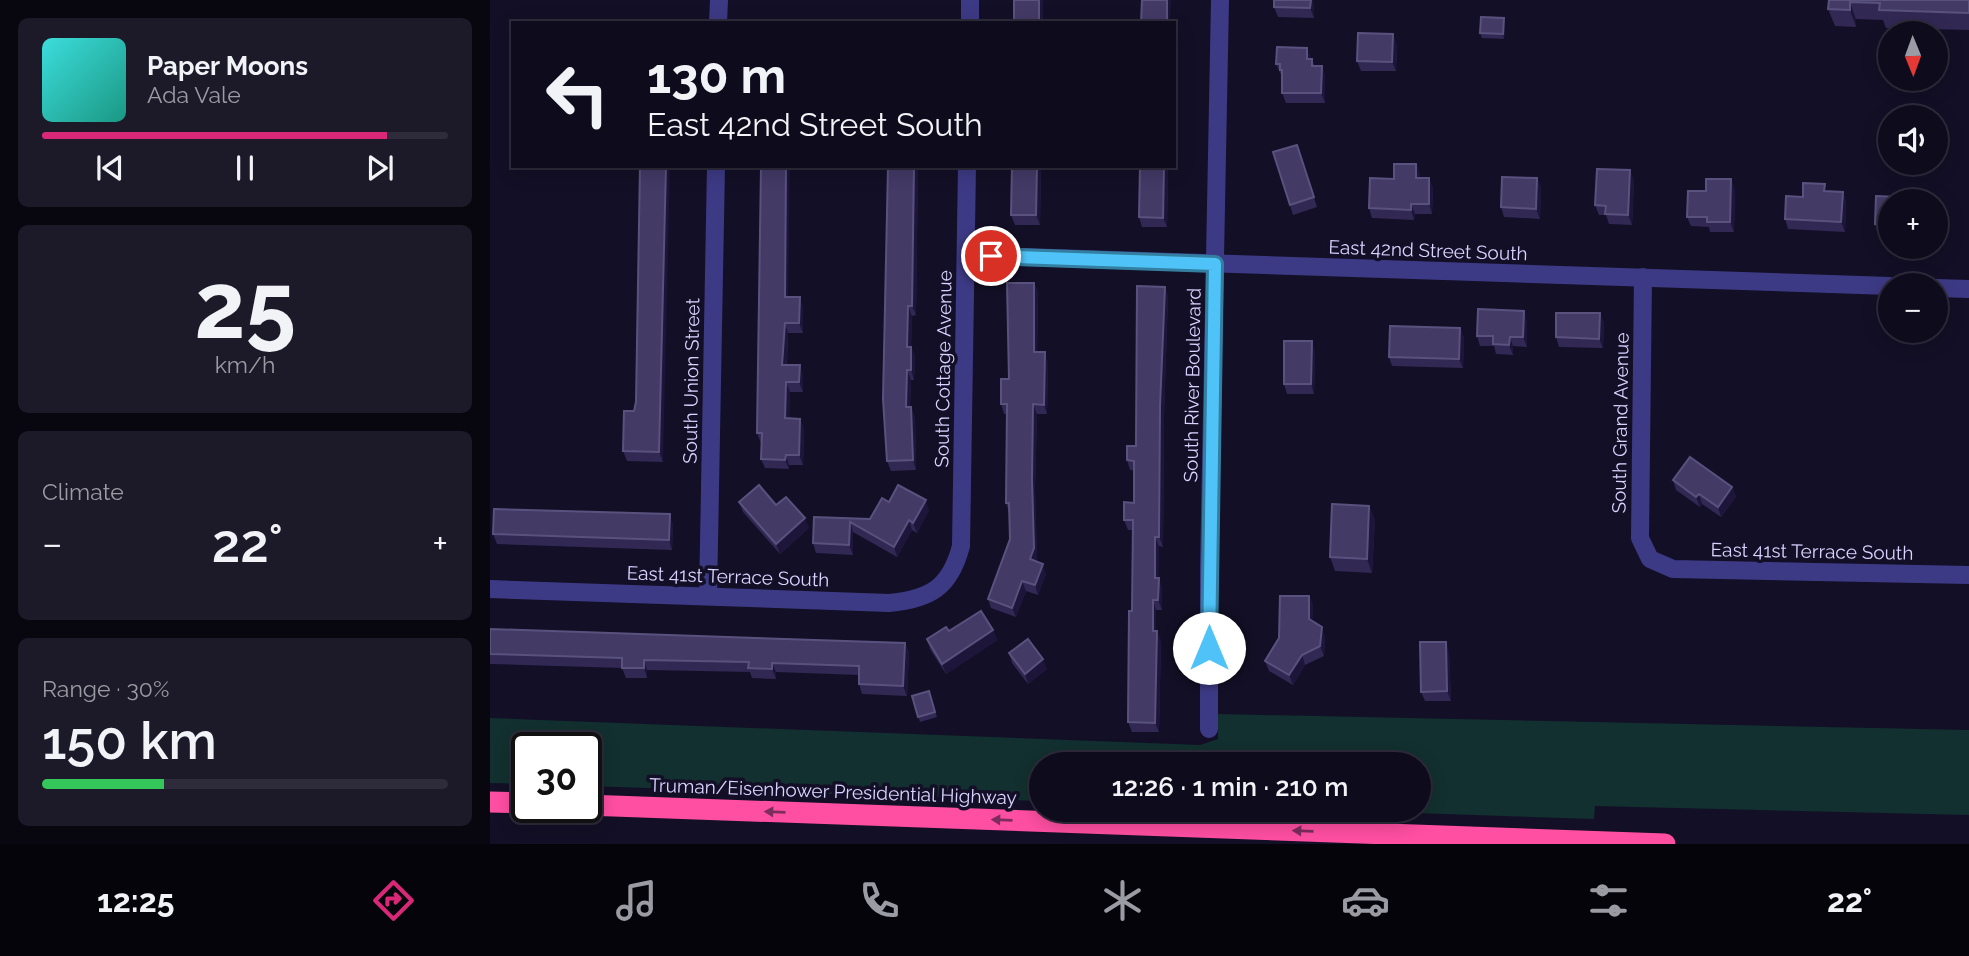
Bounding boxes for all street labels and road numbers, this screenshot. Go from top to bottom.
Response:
street label: East 42nd Street South [1328,236,1528,264]
street label: South Cottage Avenue [930,270,956,468]
street label: South River Boulevard [1179,288,1205,482]
street label: South Union Street [679,297,703,464]
street label: South Grand Avenue [1607,332,1633,514]
street label: East 41st Terrace South [1710,538,1914,564]
street label: East 41st Terrace South [626,561,830,591]
street label: Truman/Eisenhower Presidential Highway [649,774,1017,808]

